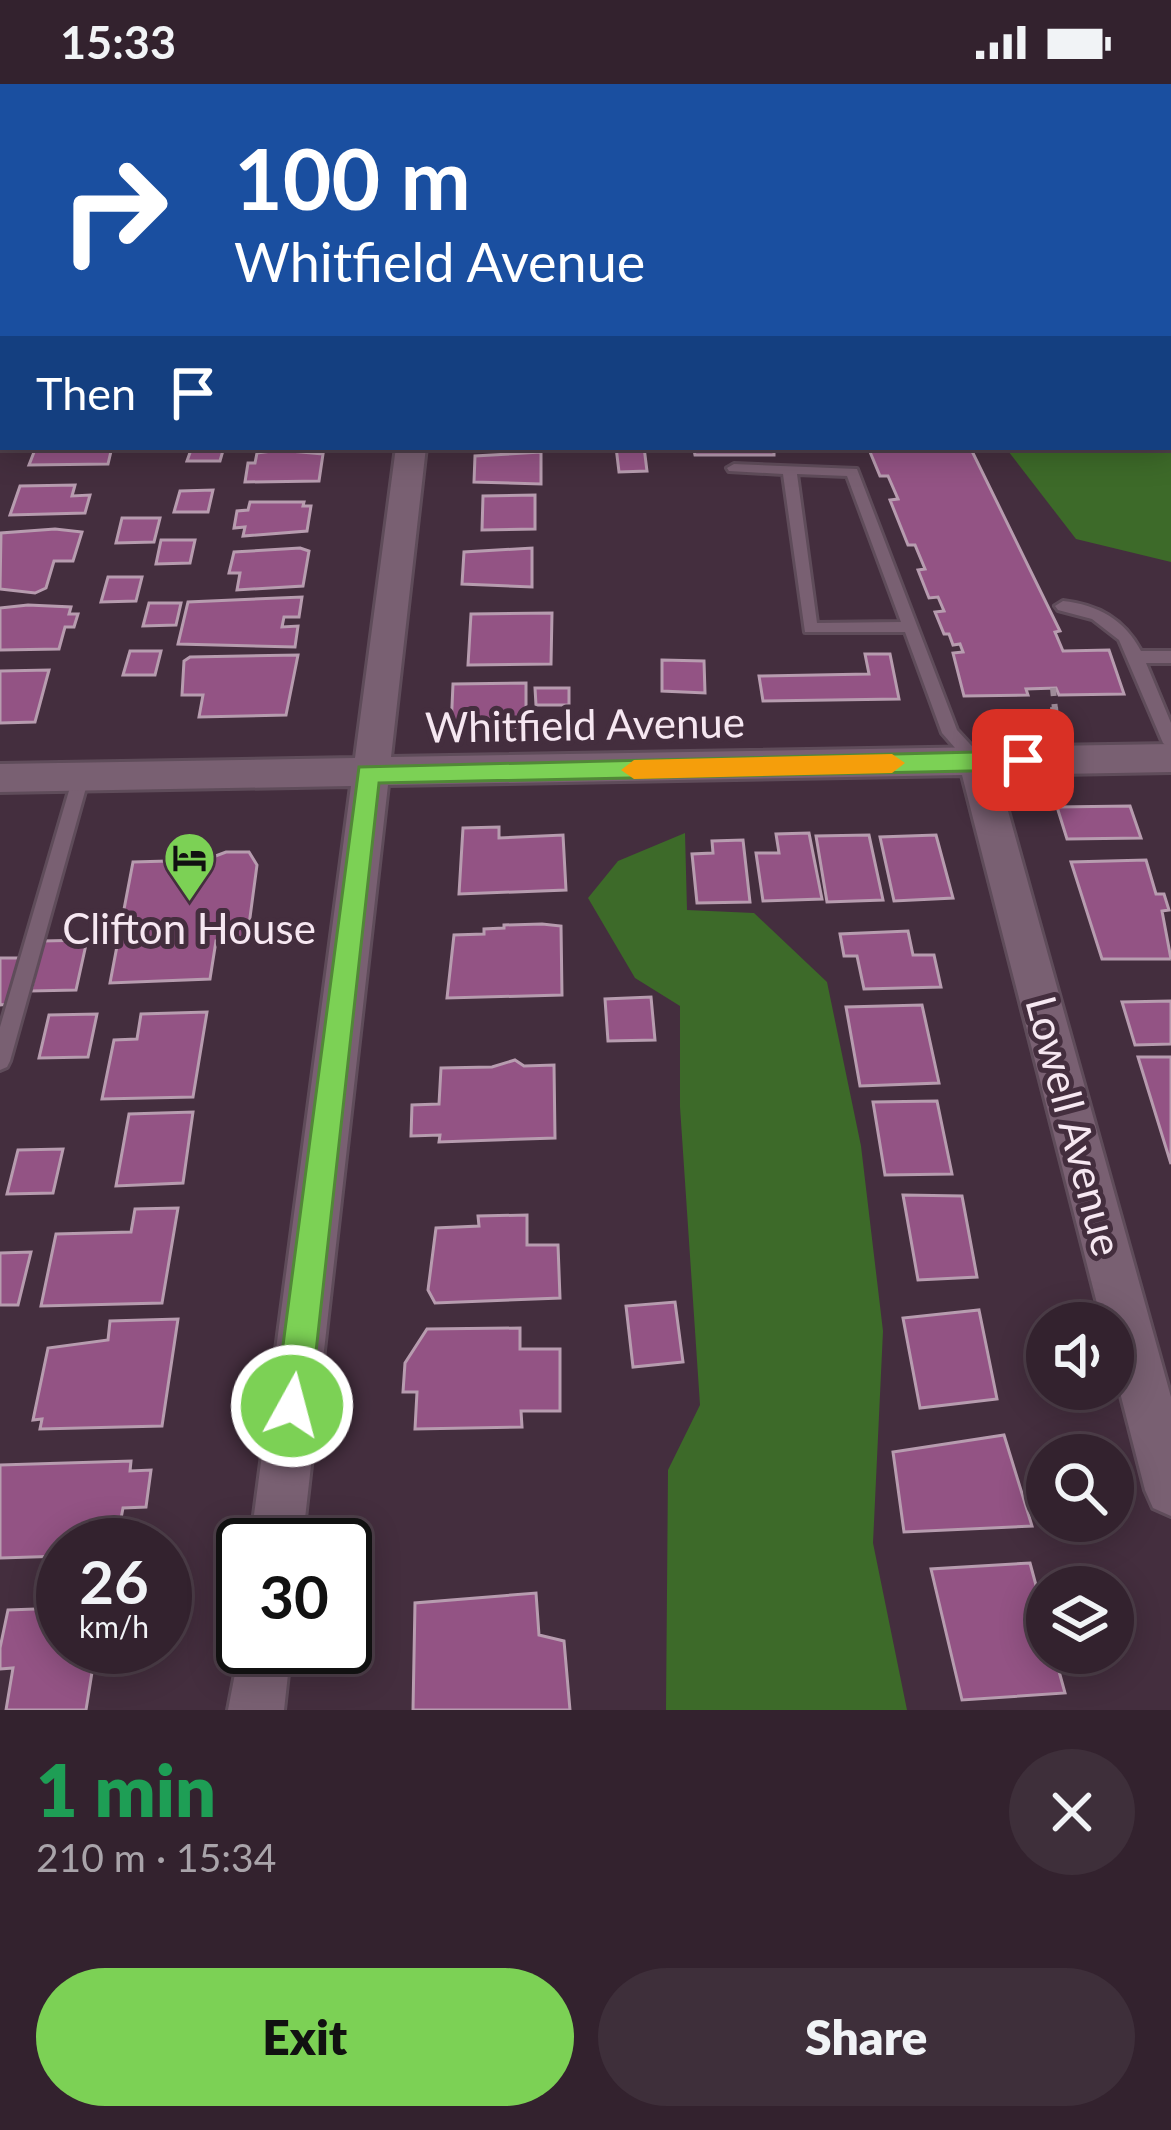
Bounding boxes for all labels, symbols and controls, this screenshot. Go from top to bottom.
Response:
text: 15:33 [60,15,176,69]
text: 100 m [234,127,471,228]
icon: right [36,132,192,288]
text: Whitfield Avenue [234,229,645,294]
icon: arrive [160,360,226,426]
text: Then [36,366,136,420]
street label: Whitfield Avenue [425,696,745,752]
pin [972,709,1074,811]
icon: arrive [990,727,1056,793]
hotel icon: Clifton House [161,829,217,903]
place label: Clifton House [62,903,316,953]
street label: Lowell Avenue [1016,991,1134,1261]
map controls [1026,1302,1134,1674]
button: sound [1026,1302,1134,1410]
position arrow [229,1343,355,1469]
button: search [1026,1434,1134,1542]
speed limit sign: 30 [216,1518,372,1674]
text: 26 [79,1545,149,1617]
button: layers [1026,1566,1134,1674]
text: km/h [79,1608,149,1644]
text: 1 min [36,1746,216,1832]
button: close [1009,1749,1135,1875]
text: 210 m · 15:34 [36,1834,276,1880]
button: Exit [36,1968,574,2106]
button: Share [598,1968,1135,2106]

